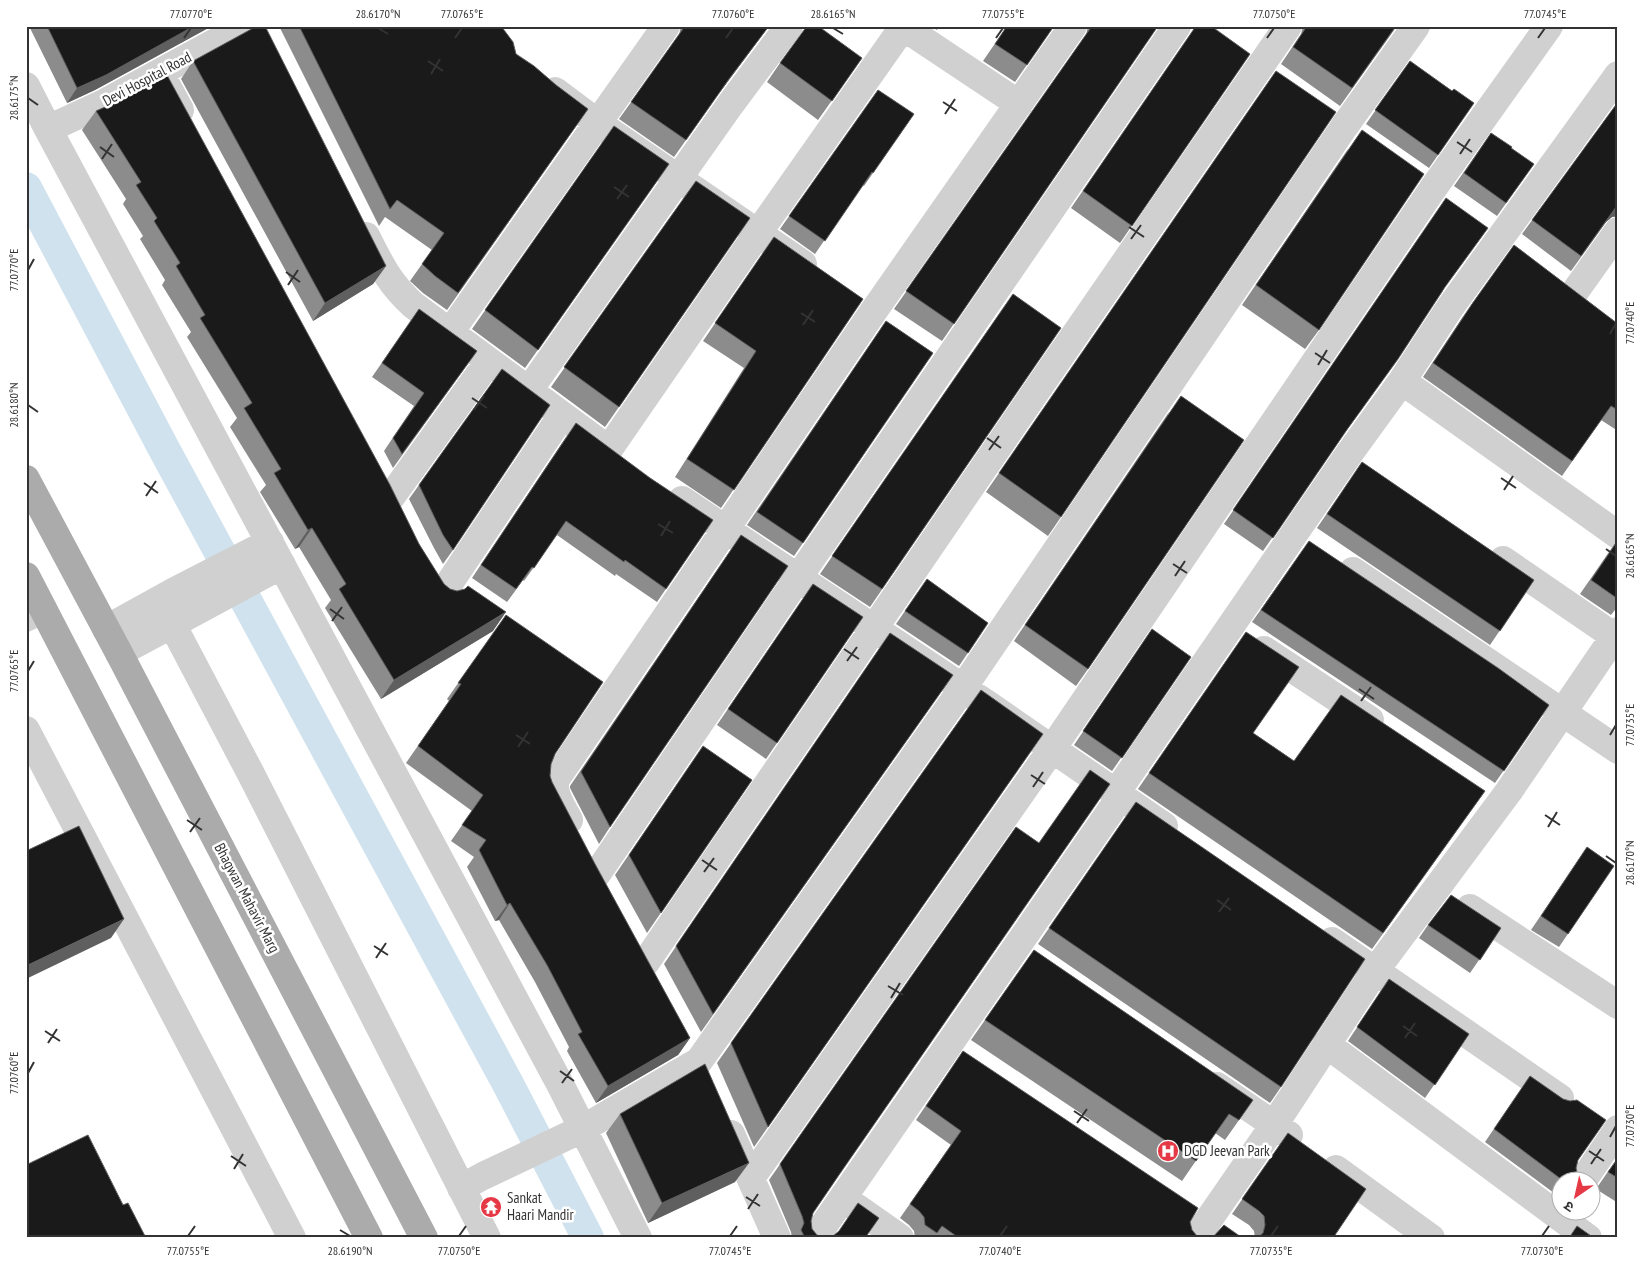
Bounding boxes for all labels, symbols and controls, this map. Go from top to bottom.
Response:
text: 77.0770°E [170,6,212,21]
text: 28.6170°N [355,6,401,21]
text: 77.0765°E [441,6,483,21]
text: 77.0760°E [712,6,754,21]
text: 28.6165°N [810,6,856,21]
text: 77.0755°E [982,6,1024,21]
text: 77.0750°E [1253,6,1295,21]
text: 77.0745°E [1524,6,1566,21]
street label: Devi Hospital Road [99,47,194,110]
text: 28.6175°N [6,75,21,121]
text: 77.0770°E [6,249,21,291]
text: 77.0740°E [1622,302,1637,344]
text: 28.6180°N [6,382,21,428]
text: 28.6165°N [1622,533,1637,579]
text: 77.0765°E [6,650,21,692]
text: 77.0735°E [1622,704,1637,746]
street label: Bhagwan Mahavir Marg [211,840,284,956]
text: 28.6170°N [1622,840,1637,886]
text: 77.0760°E [6,1052,21,1094]
text: 77.0730°E [1622,1105,1637,1147]
hospital icon: DGD Jeevan Park [1156,1139,1180,1163]
place label: DGD Jeevan Park [1184,1141,1270,1160]
north arrow [1552,1172,1602,1222]
place label: Sankat Haari Mandir [507,1188,574,1224]
temple icon: Sankat Haari Mandir [479,1195,503,1219]
text: उ [1560,1197,1577,1217]
text: 77.0755°E [167,1243,209,1258]
text: 28.6190°N [327,1243,373,1258]
text: 77.0750°E [438,1243,480,1258]
text: 77.0745°E [709,1243,751,1258]
text: 77.0740°E [979,1243,1021,1258]
text: 77.0735°E [1250,1243,1292,1258]
text: 77.0730°E [1521,1243,1563,1258]

